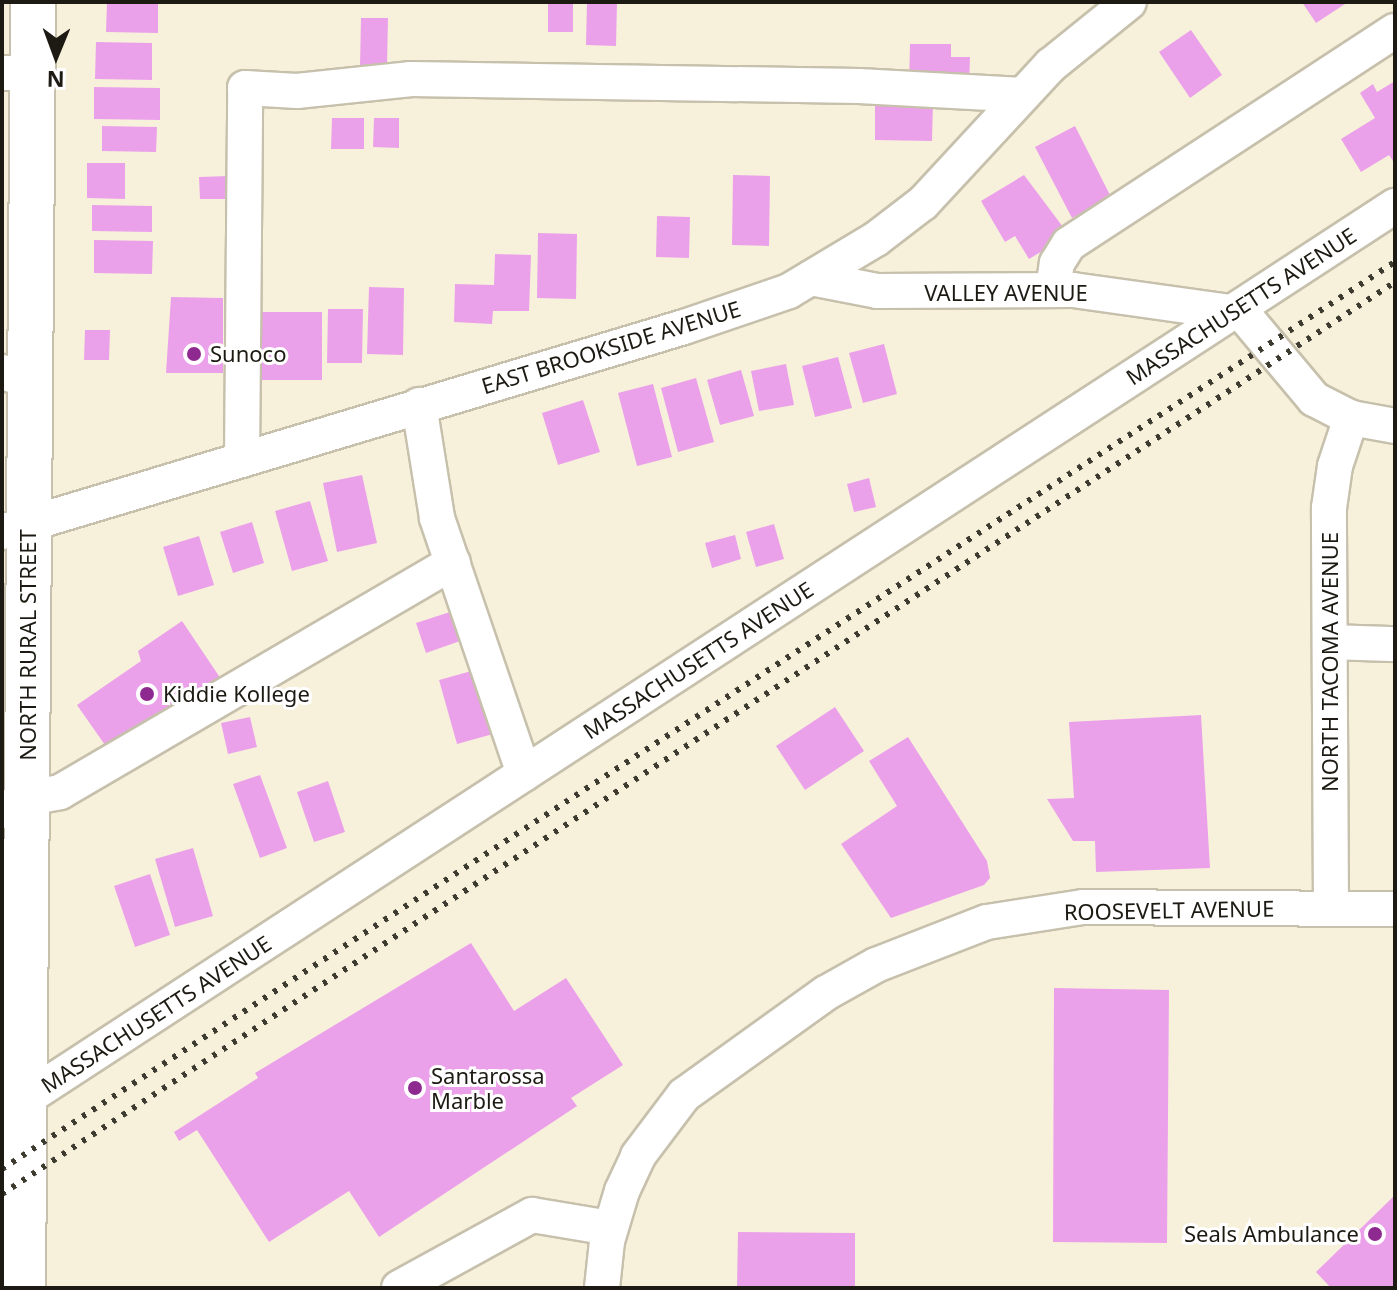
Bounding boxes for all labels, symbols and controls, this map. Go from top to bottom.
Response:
north arrow [16,16,96,96]
text: N [46,65,65,95]
street label: MASSACHUSETTS AVENUE [1121,222,1361,390]
street label: VALLEY AVENUE [924,280,1088,306]
street label: EAST BROOKSIDE AVENUE [478,295,744,399]
place label: Sunoco [210,341,286,367]
marker: Sunoco [185,345,203,363]
street label: NORTH RURAL STREET [15,529,41,761]
street label: NORTH TACOMA AVENUE [1317,532,1343,792]
street label: MASSACHUSETTS AVENUE [578,576,818,744]
place label: Kiddie Kollege [163,681,310,707]
marker: Kiddie Kollege [138,685,156,703]
street label: ROOSEVELT AVENUE [1064,895,1274,925]
street label: MASSACHUSETTS AVENUE [36,930,276,1098]
place label: Santarossa Marble [431,1062,545,1114]
marker: Santarossa Marble [406,1079,424,1097]
place label: Seals Ambulance [1184,1221,1359,1247]
marker: Seals Ambulance [1366,1225,1384,1243]

